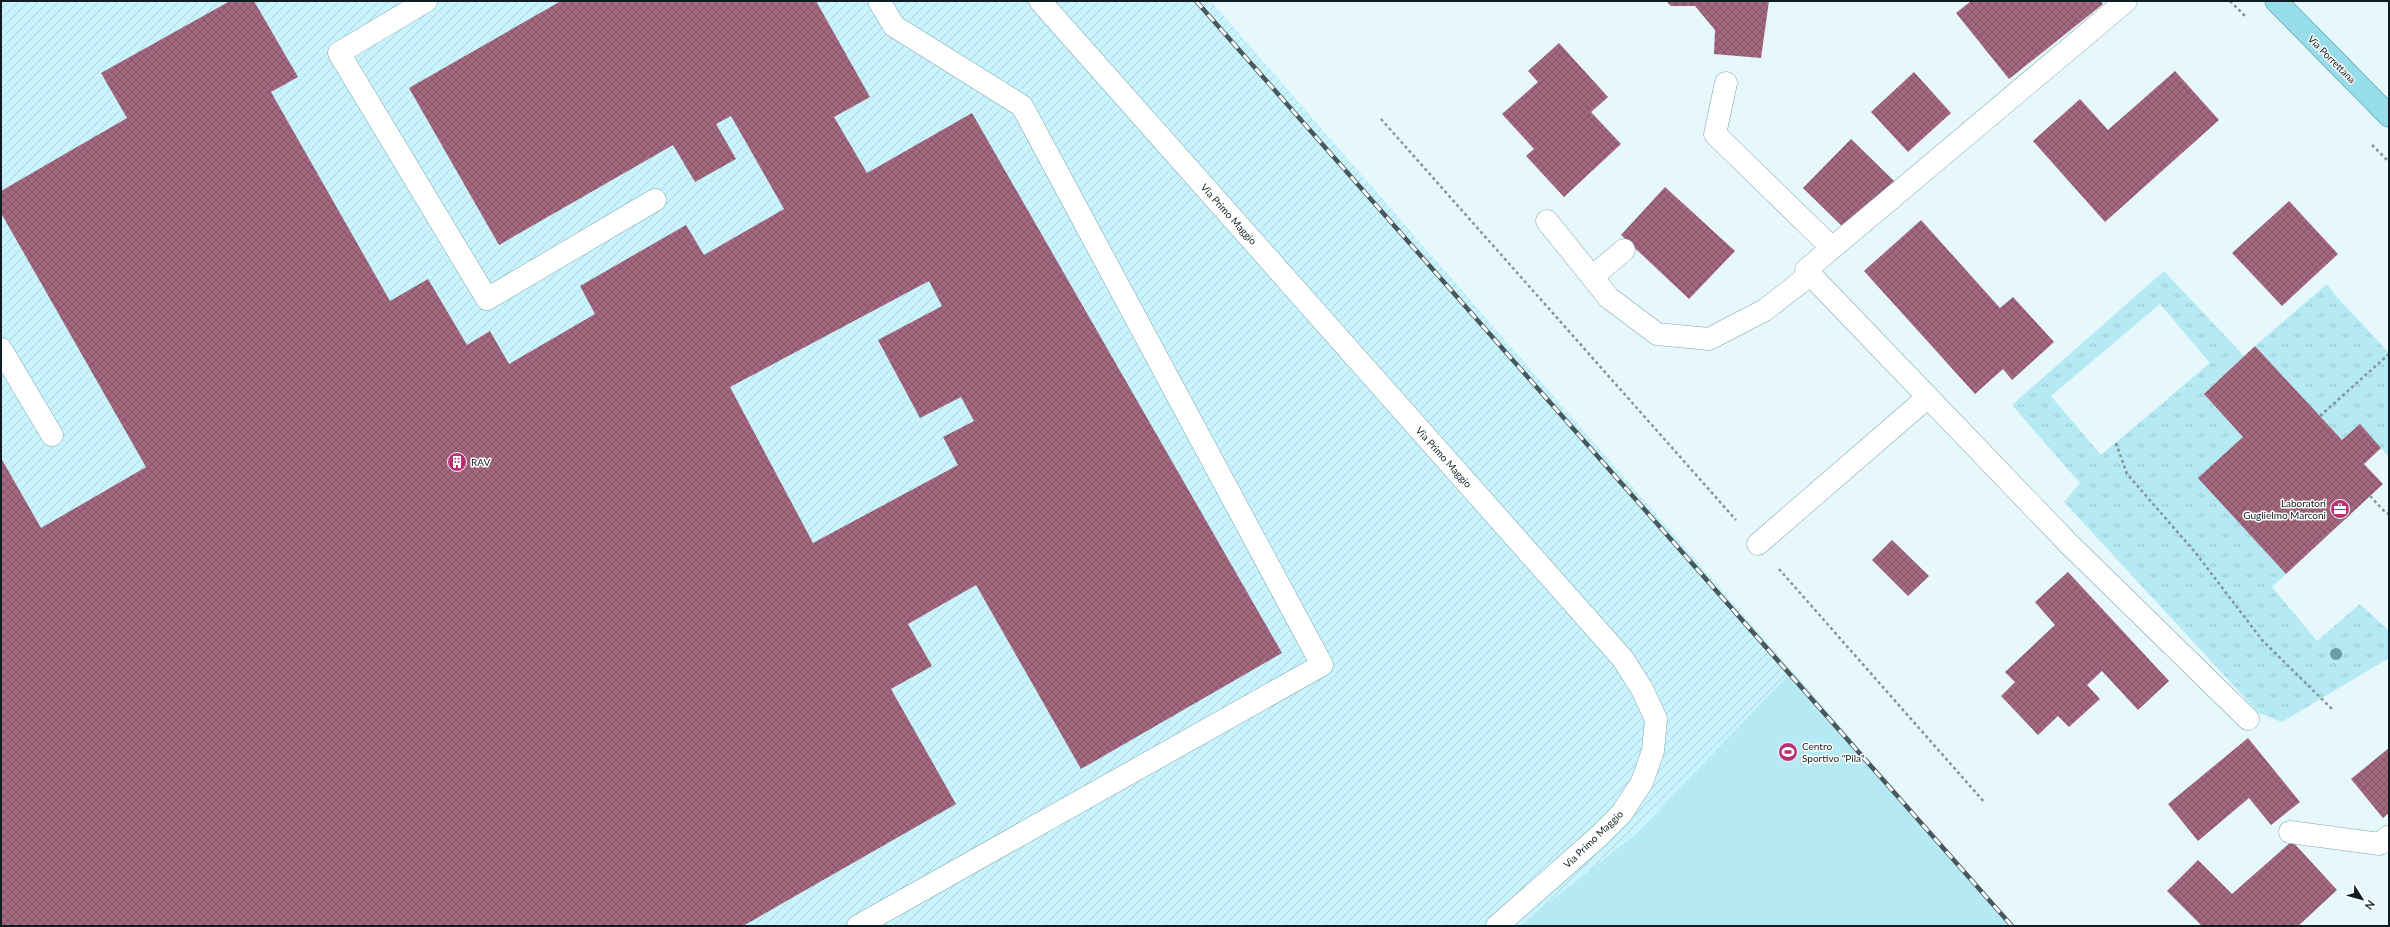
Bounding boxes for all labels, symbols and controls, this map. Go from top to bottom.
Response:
street label: Via Porrettana [2306,33,2358,85]
street label: Via Primo Maggio [1199,181,1260,247]
street label: Via Primo Maggio [1414,424,1475,490]
building icon: RAV [446,451,468,473]
place label: RAV [471,456,490,468]
place label: Laboratori Guglielmo Marconi [2243,497,2326,521]
office icon: Laboratori Guglielmo Marconi [2329,498,2351,520]
place label: Centro Sportivo "Pila" [1802,740,1865,764]
sports icon: Centro Sportivo "Pila" [1777,741,1799,763]
street label: Via Primo Maggio [1561,807,1625,870]
north arrow [2342,879,2382,919]
text: N [2363,898,2378,913]

